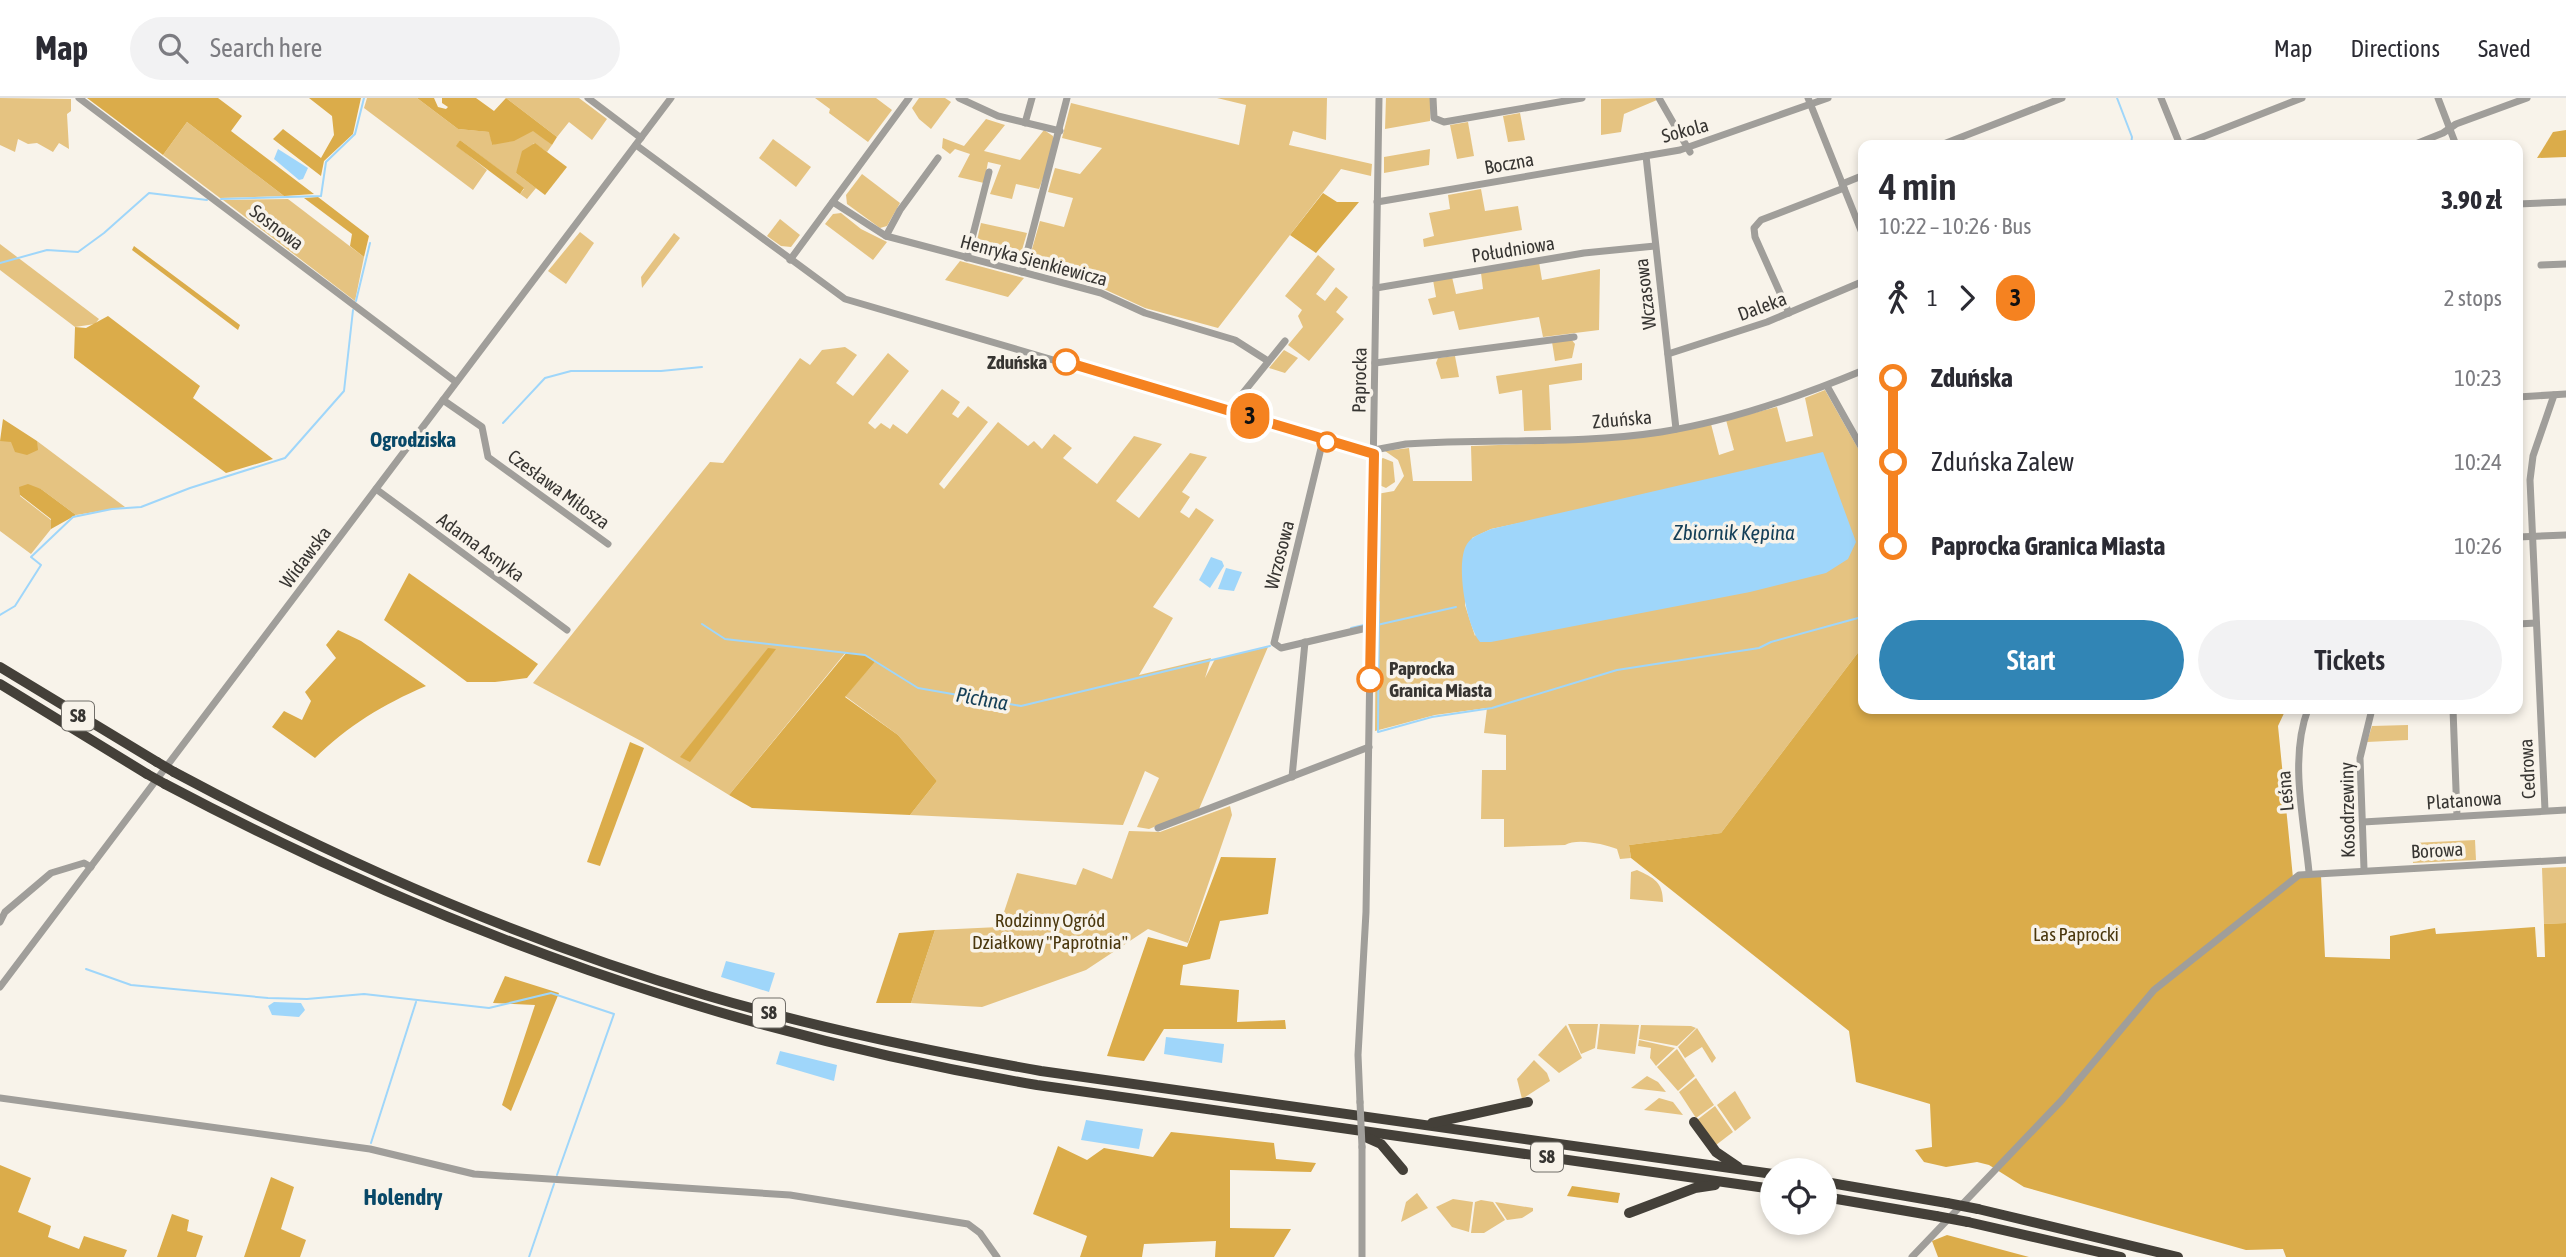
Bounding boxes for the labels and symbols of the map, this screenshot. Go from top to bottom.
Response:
street label: Sokola [1659,113,1711,147]
street label: Boczna [1483,148,1535,178]
street label: Sosnowa [246,200,308,254]
street label: Henryka Sienkiewicza [958,230,1110,290]
street label: Południowa [1470,232,1556,266]
street label: Wczasowa [1630,257,1660,331]
street label: Daleka [1735,287,1789,325]
street label: Paprocka [1347,347,1371,413]
marker: Zduńska [1053,349,1079,375]
place label: Zduńska [987,351,1047,373]
line badge: 3 [1227,393,1273,439]
street label: Zduńska [1591,405,1653,433]
district label: Ogrodziska [370,427,456,451]
unlabelled marker [1317,432,1337,452]
street label: Czesława Miłosza [504,445,614,533]
street label: Adama Asnyka [433,508,529,586]
street label: Wrzosowa [1260,518,1298,592]
water label: Zbiornik Kępina [1673,520,1795,544]
street label: Widawska [275,522,335,592]
place label: Paprocka Granica Miasta [1389,657,1492,701]
marker: Paprocka Granica Miasta [1357,666,1383,692]
water label: Pichna [954,682,1010,714]
road number: S8 [62,702,94,730]
street label: Cedrowa [2514,738,2540,800]
street label: Kosodrzewiny [2335,762,2359,858]
street label: Leśna [2272,770,2298,812]
street label: Platanowa [2426,786,2502,814]
street label: Borowa [2410,838,2464,862]
park label: Rodzinny Ogród Działkowy "Paprotnia" [972,909,1128,953]
park label: Las Paprocki [2033,923,2119,945]
road number: S8 [753,998,785,1028]
road number: S8 [1531,1142,1563,1172]
district label: Holendry [364,1184,443,1210]

